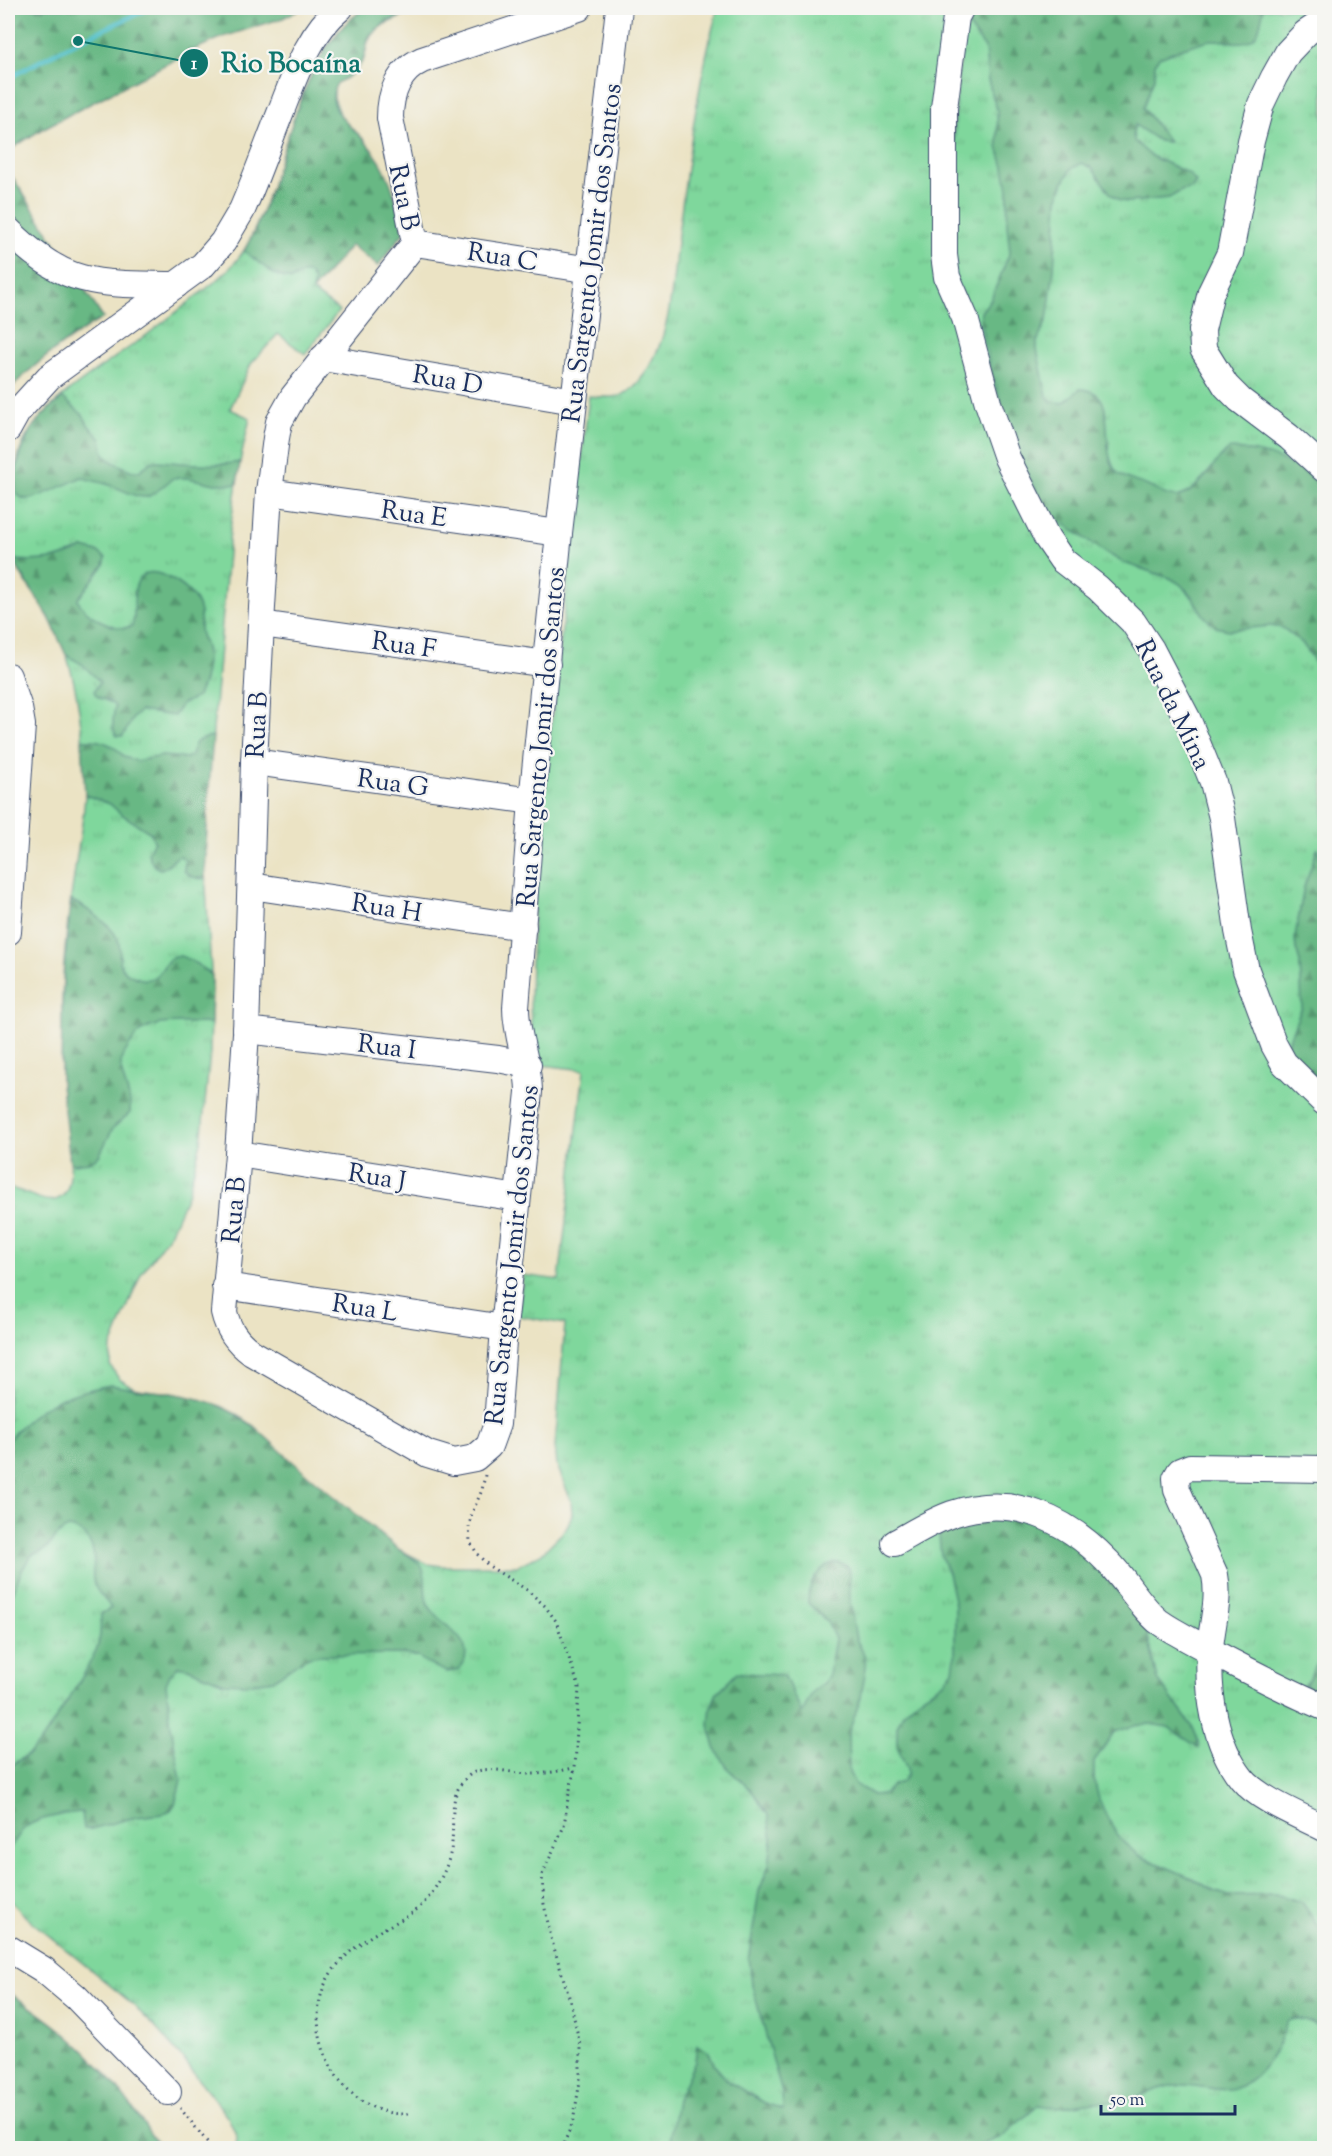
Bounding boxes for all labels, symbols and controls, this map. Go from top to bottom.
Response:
callout: Rio Bocaína [179,40,373,85]
text: Rio Bocaína [221,46,362,85]
text: 1 [191,52,198,78]
street label: Rua Sargento Jomir dos Santos [554,81,633,425]
street label: Rua B [378,161,428,234]
street label: Rua C [464,235,541,282]
street label: Rua D [409,357,486,406]
street label: Rua E [378,493,449,538]
street label: Rua Sargento Jomir dos Santos [509,565,576,909]
street label: Rua F [369,624,438,669]
street label: Rua da Mina [1124,634,1219,777]
street label: Rua B [238,691,279,759]
street label: Rua G [355,761,431,808]
street label: Rua H [349,886,425,933]
street label: Rua I [355,1027,419,1070]
street label: Rua Sargento Jomir dos Santos [477,1083,550,1427]
street label: Rua J [345,1156,409,1201]
street label: Rua B [214,1175,257,1245]
street label: Rua L [329,1286,400,1333]
scale bar [1101,2078,1234,2116]
text: 50 m [1109,2088,1145,2114]

